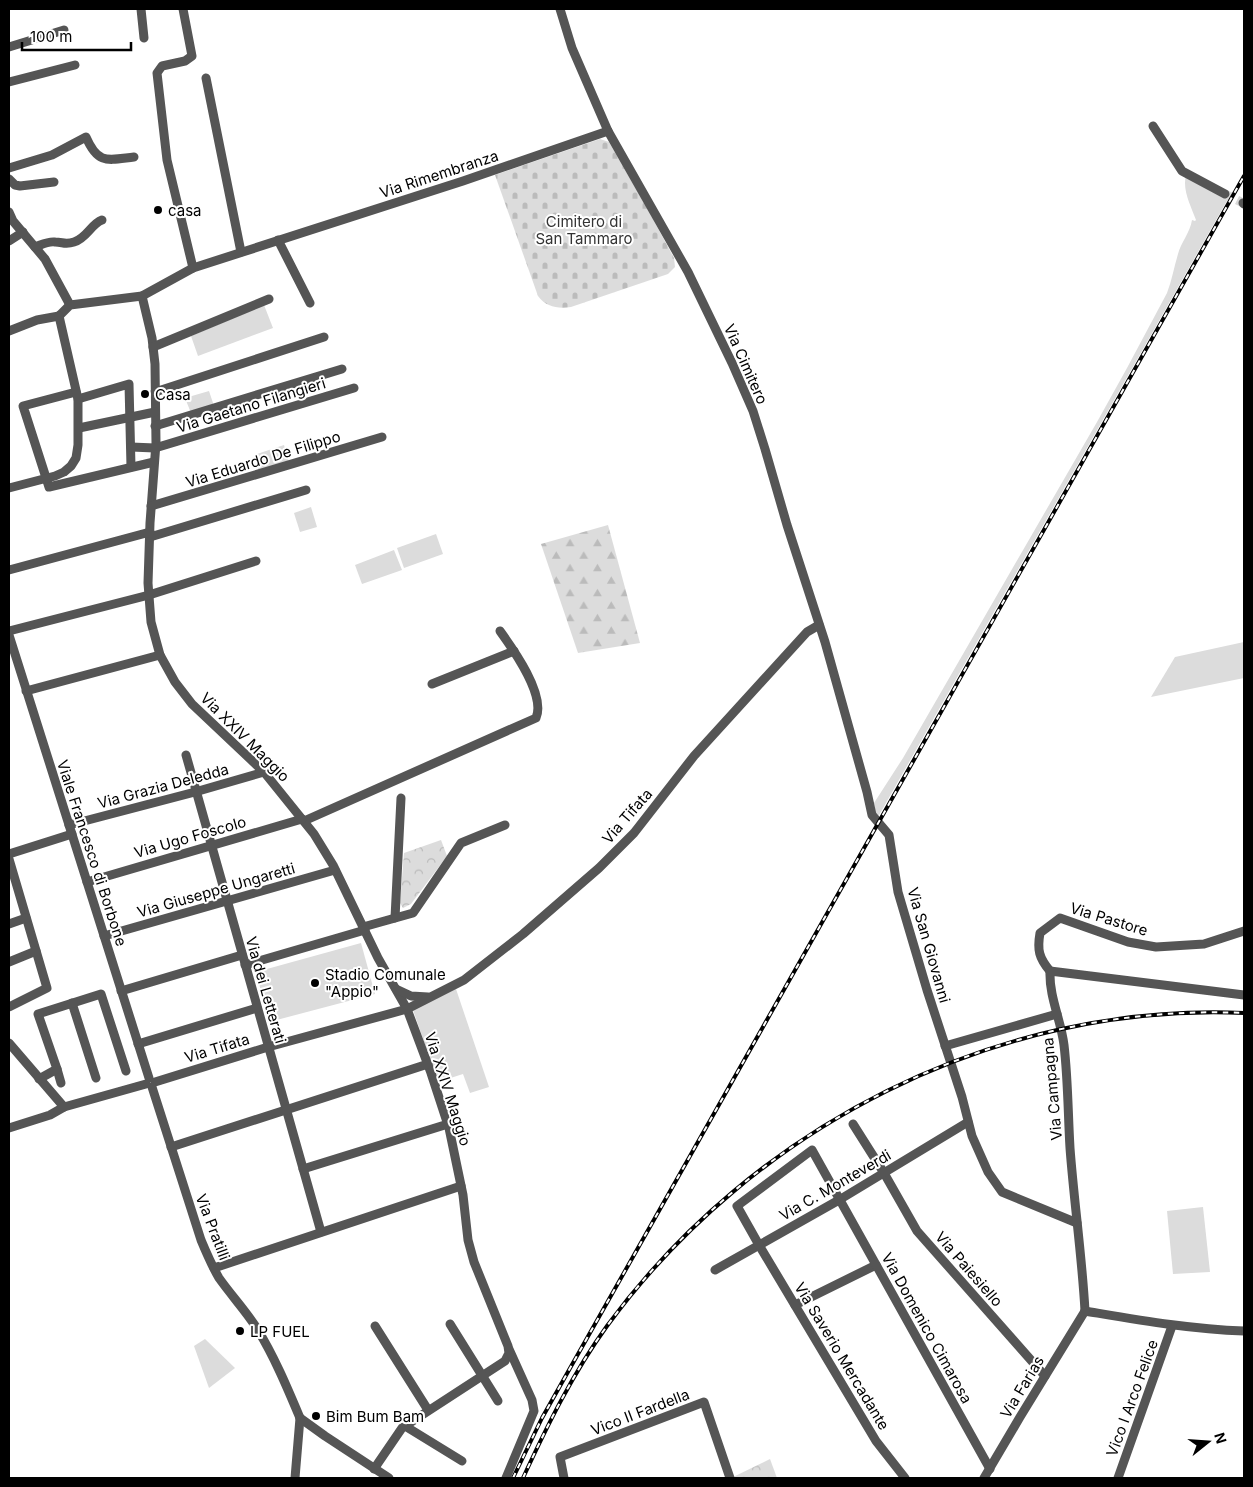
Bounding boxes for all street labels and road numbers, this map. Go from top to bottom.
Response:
street label: Via Rimembranza [377,146,501,202]
street label: Via Cimitero [720,321,772,407]
street label: Via Gaetano Filangieri [174,373,328,437]
street label: Via Eduardo De Filippo [183,426,343,492]
street label: Via XXIV Maggio [196,688,294,786]
street label: Viale Francesco di Borbone [53,757,131,949]
street label: Via Grazia Deledda [95,759,231,813]
street label: Via Tifata [598,784,656,848]
street label: Via Ugo Foscolo [132,812,248,862]
street label: Via Giuseppe Ungaretti [135,858,297,922]
street label: Via San Giovanni [903,885,955,1005]
street label: Via Pastore [1068,898,1150,940]
street label: Via dei Letterati [242,934,290,1046]
street label: Via Tifata [182,1029,252,1067]
street label: Via XXIV Maggio [421,1030,475,1148]
street label: Via Campagna [1038,1037,1066,1141]
street label: Via C. Monteverdi [776,1145,894,1225]
street label: Via Pratilli [192,1191,234,1263]
street label: Via Paiesiello [931,1227,1007,1311]
street label: Via Domenico Cimarosa [878,1249,976,1407]
street label: Via Saverio Mercadante [790,1279,894,1433]
street label: Vico I Arco Felice [1102,1337,1162,1459]
street label: Via Farias [996,1352,1048,1422]
street label: Vico II Fardella [588,1385,692,1439]

